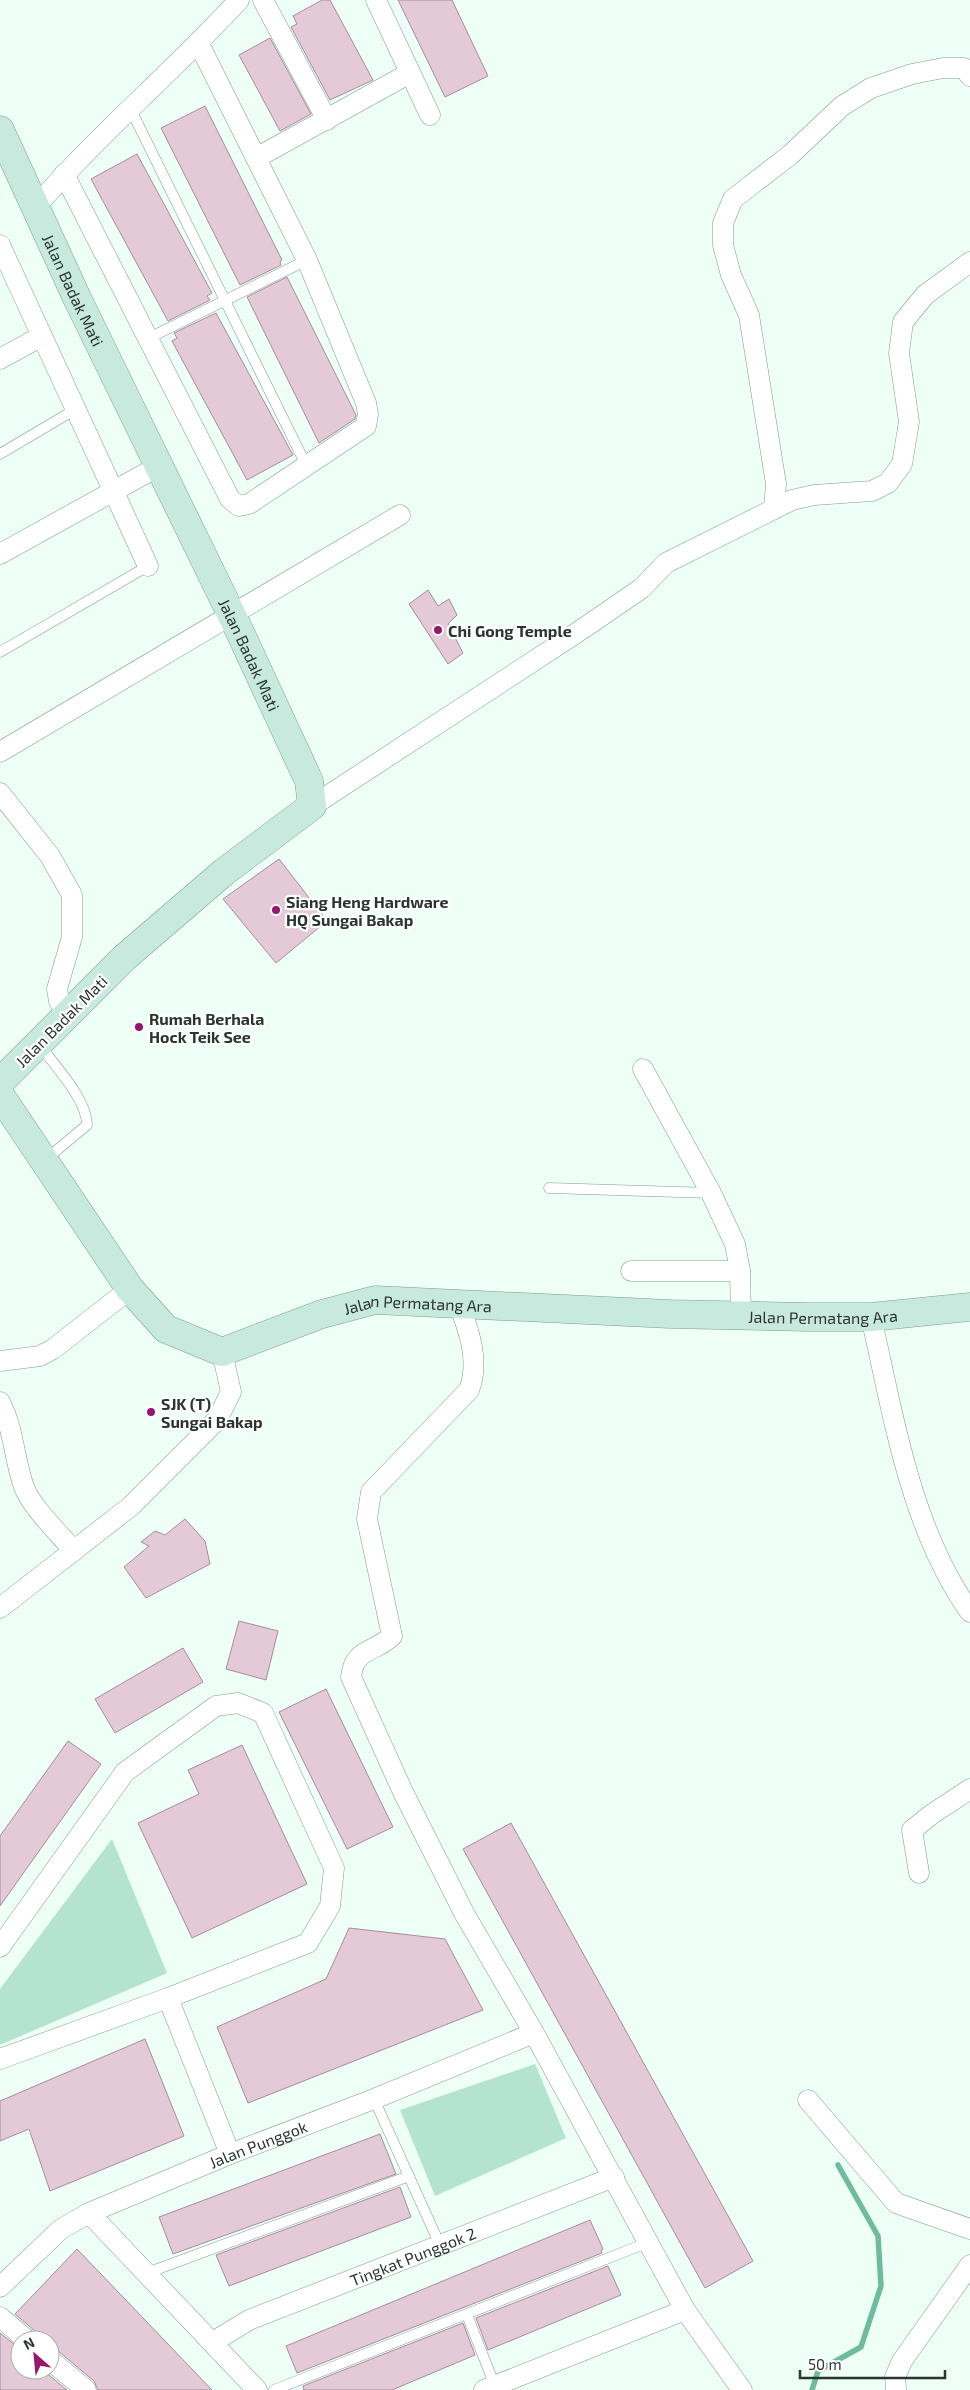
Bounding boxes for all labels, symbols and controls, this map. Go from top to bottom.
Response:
street label: Jalan Badak Mati [39,231,108,349]
street label: Jalan Badak Mati [215,595,285,714]
place label: Chi Gong Temple [448,621,572,640]
marker: Chi Gong Temple [432,624,444,636]
place label: Siang Heng Hardware HQ Sungai Bakap [286,892,449,930]
marker: Siang Heng Hardware HQ Sungai Bakap [270,904,282,916]
street label: Jalan Badak Mati [11,971,111,1071]
place label: Rumah Berhala Hock Teik See [149,1009,264,1046]
marker: Rumah Berhala Hock Teik See [133,1021,145,1033]
street label: Jalan Permatang Ara [341,1290,492,1317]
street label: Jalan Permatang Ara [748,1305,898,1327]
place label: SJK (T) Sungai Bakap [161,1394,263,1431]
marker: SJK (T) Sungai Bakap [145,1406,157,1418]
street label: Jalan Punggok [206,2116,310,2171]
street label: Tingkat Punggok 2 [347,2223,478,2289]
north arrow [10,2330,60,2380]
text: N [21,2333,37,2353]
scale bar [800,2348,945,2380]
text: 50 m [808,2355,842,2373]

